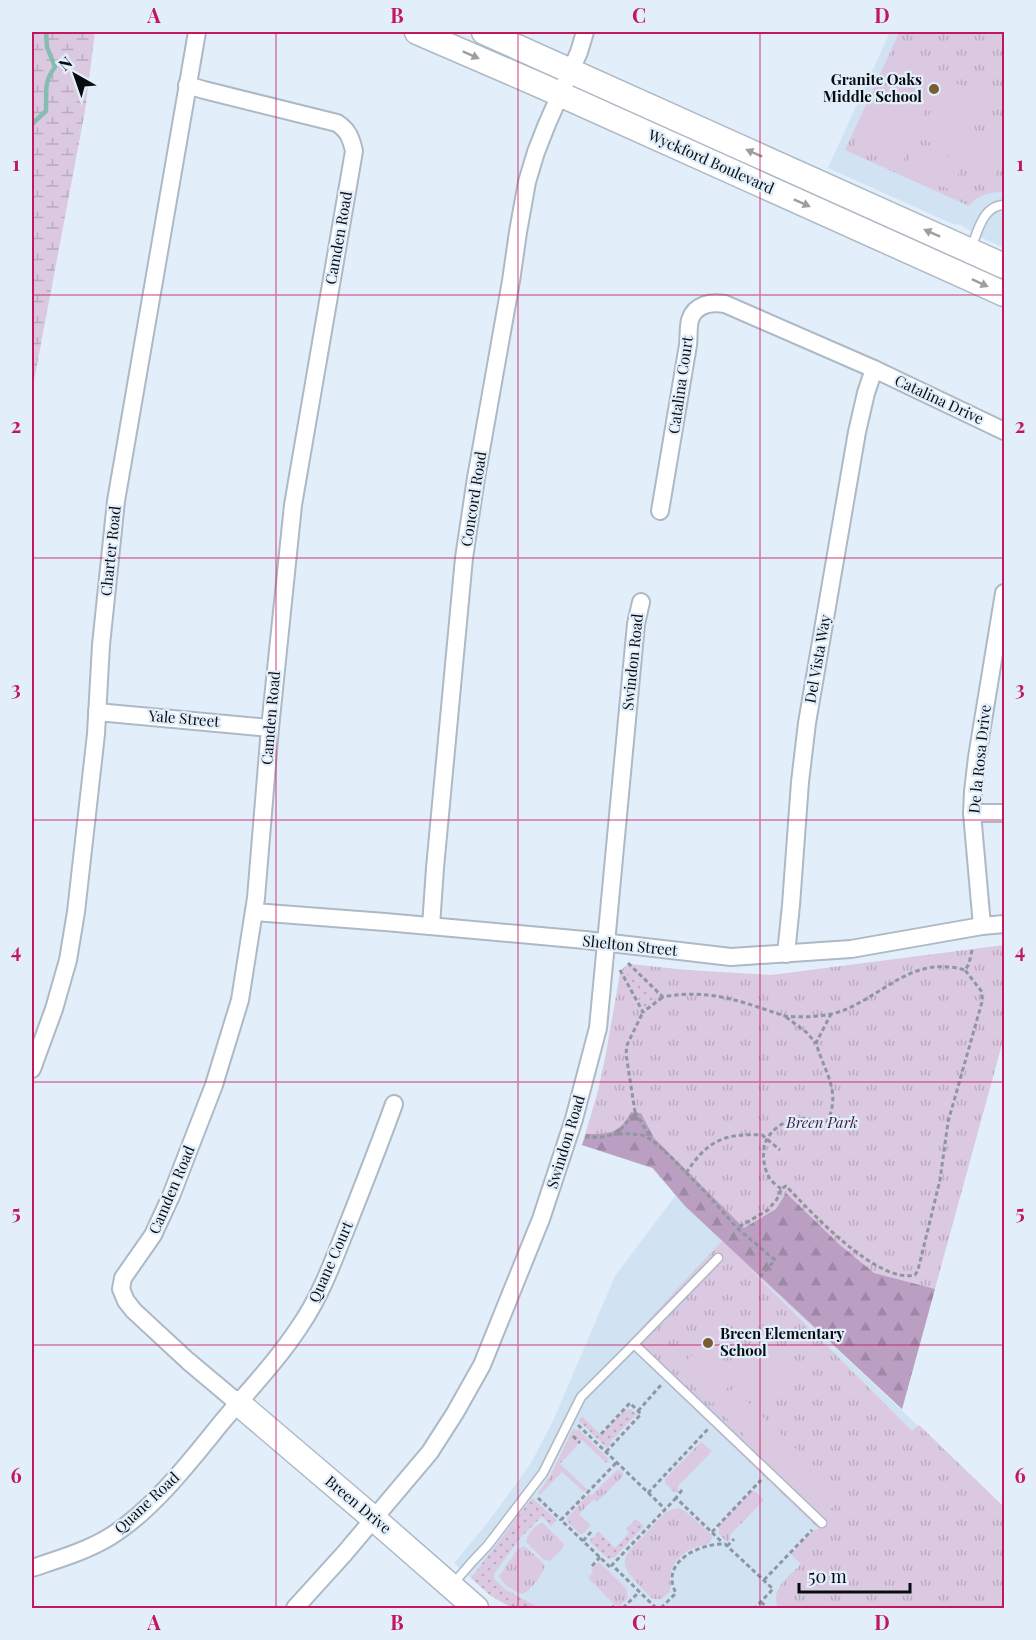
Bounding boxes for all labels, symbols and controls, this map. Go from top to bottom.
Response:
text: A [146,1,161,28]
text: B [390,1,404,28]
text: C [632,1,646,28]
text: D [874,1,890,28]
north arrow [45,45,105,105]
one-way arrow [462,50,479,59]
text: N [54,51,77,75]
place label: Granite Oaks Middle School [823,69,922,106]
marker: Granite Oaks Middle School [927,82,941,96]
street label: Wyckford Boulevard [644,124,778,198]
one-way arrow [745,148,763,158]
text: 1 [12,149,20,176]
text: 1 [1016,149,1024,176]
street label: Camden Road [320,189,356,286]
one-way arrow [793,199,811,208]
one-way arrow [923,228,941,238]
one-way arrow [971,278,989,288]
street label: Catalina Court [663,334,697,435]
street label: Catalina Drive [892,370,987,428]
text: 2 [11,411,21,438]
text: 2 [1015,411,1025,438]
street label: Concord Road [456,450,490,548]
street label: Charter Road [95,505,125,597]
street label: Swindon Road [617,612,647,711]
street label: Del Vista Way [799,612,835,705]
street label: Camden Road [256,670,284,766]
text: 3 [11,674,21,701]
text: 3 [1015,674,1025,701]
street label: De la Rosa Drive [963,703,995,814]
street label: Yale Street [147,705,221,731]
street label: Shelton Street [582,930,679,960]
text: 4 [11,936,21,963]
text: 4 [1015,936,1025,963]
street label: Swindon Road [541,1092,589,1191]
park label: Breen Park [785,1112,858,1132]
street label: Camden Road [143,1142,199,1237]
text: 5 [11,1198,21,1225]
text: 5 [1015,1198,1025,1225]
street label: Quane Court [303,1217,357,1305]
place label: Breen Elementary School [720,1323,844,1360]
marker: Breen Elementary School [701,1336,715,1350]
text: 6 [10,1461,22,1488]
text: 6 [1014,1461,1026,1488]
street label: Quane Road [110,1467,183,1537]
street label: Breen Drive [321,1471,396,1538]
scale bar [799,1556,910,1594]
text: 50 m [808,1564,847,1588]
text: A [146,1608,161,1635]
text: B [390,1608,404,1635]
text: C [632,1608,646,1635]
text: D [874,1608,890,1635]

